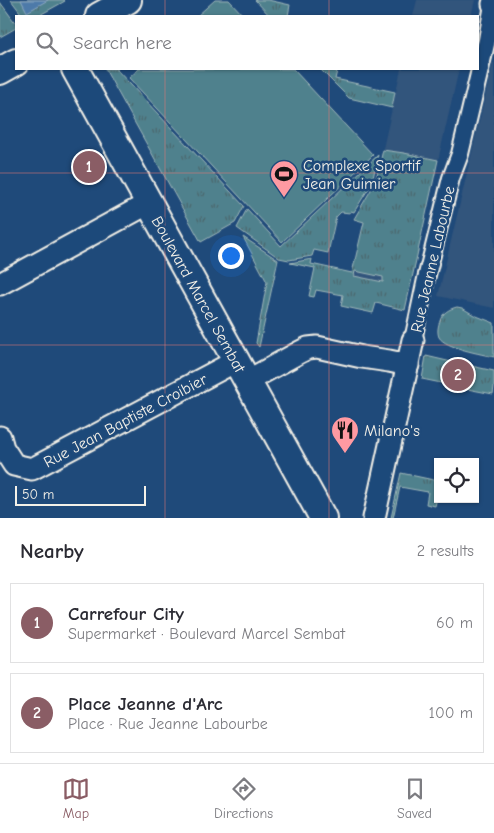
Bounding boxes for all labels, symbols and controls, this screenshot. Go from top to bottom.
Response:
search box [15,15,479,70]
icon: search [33,29,61,57]
text: Search here [73,32,172,54]
pin: 1 [73,148,105,186]
place label: Complexe Sportif Jean Guimier [303,157,421,193]
sports icon: Complexe Sportif Jean Guimier [269,159,299,198]
street label: Rue Jeanne Labourbe [407,184,459,334]
street label: Boulevard Marcel Sembat [148,213,249,376]
your location [218,243,244,269]
pin: 2 [442,356,474,394]
street label: Rue Jean Baptiste Croibier [41,370,211,472]
restaurant icon: Milano's [330,415,360,454]
place label: Milano's [364,422,420,440]
map controls [434,458,479,503]
button: locate [434,458,479,503]
scale bar [15,483,146,506]
text: 50 m [22,486,54,503]
text: Nearby [20,539,84,563]
text: 2 results [417,542,474,560]
text: Carrefour City [68,603,184,625]
text: 1 [34,614,40,632]
text: 60 m [436,614,473,632]
text: Supermarket · Boulevard Marcel Sembat [68,625,345,643]
text: Place Jeanne d'Arc [68,693,223,715]
text: 2 [33,704,41,722]
text: 100 m [429,704,473,722]
text: Place · Rue Jeanne Labourbe [68,715,268,733]
tab: Map [62,775,90,822]
tab: Directions [214,775,273,822]
tab: Saved [397,775,432,822]

